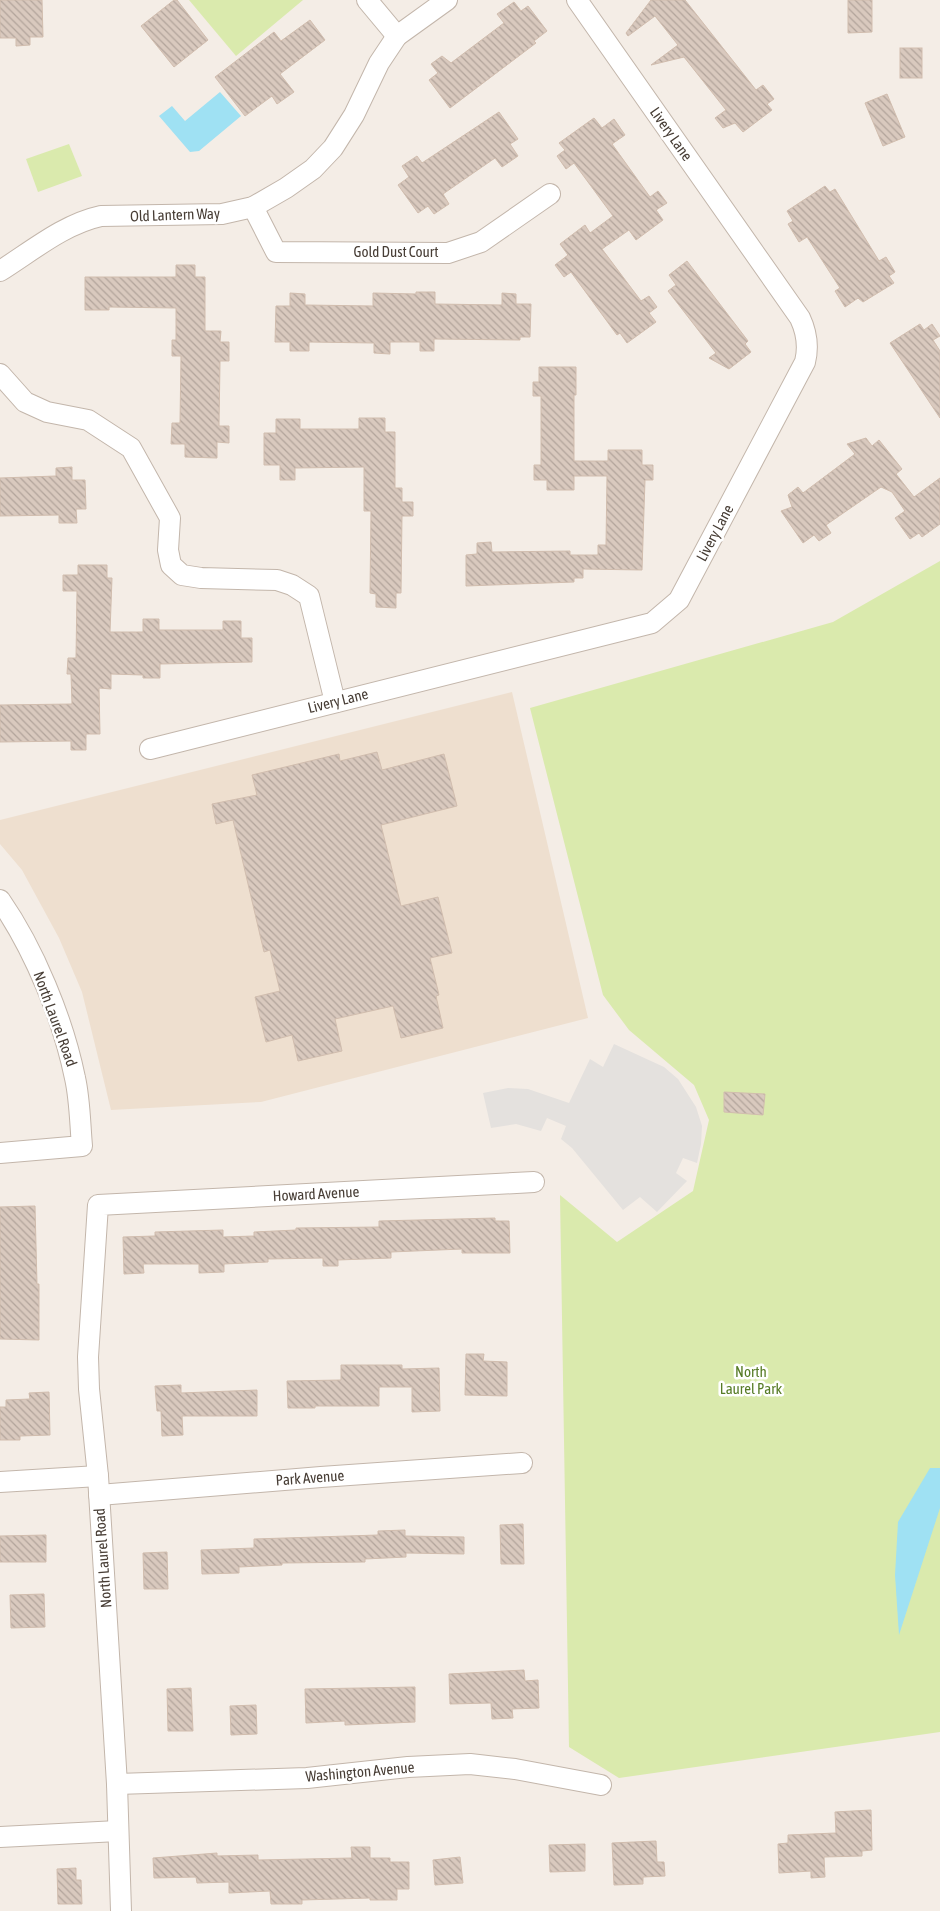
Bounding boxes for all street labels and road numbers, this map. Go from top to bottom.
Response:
street label: Livery Lane [647,104,696,164]
street label: Old Lantern Way [130,204,220,225]
street label: Gold Dust Court [354,243,438,260]
street label: Livery Lane [693,501,737,564]
street label: Livery Lane [306,685,370,716]
street label: North Laurel Road [30,969,81,1069]
street label: Howard Avenue [272,1183,360,1204]
street label: Park Avenue [275,1467,345,1488]
street label: North Laurel Road [91,1508,114,1608]
street label: Washington Avenue [305,1758,415,1785]

